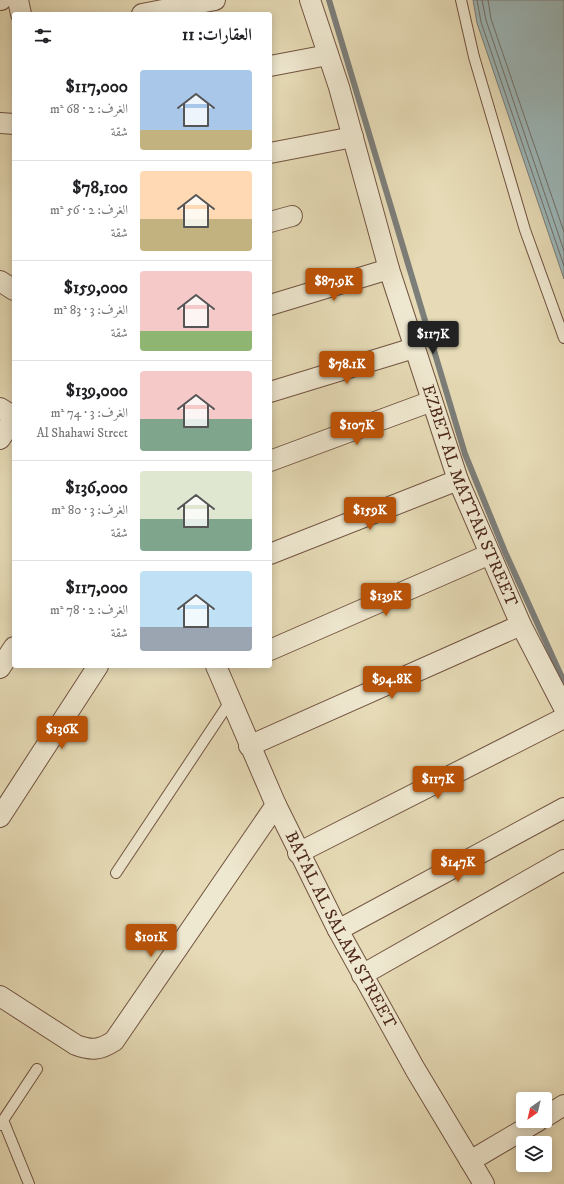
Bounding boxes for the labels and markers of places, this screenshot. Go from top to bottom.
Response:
pin: $87.9K [301,268,367,302]
pin: $117K [405,321,461,355]
pin: $78.1K [314,351,380,385]
pin: $107K [329,412,385,446]
pin: $159K [342,497,398,531]
pin: $139K [358,583,414,617]
pin: $94.8K [359,666,425,700]
pin: $136K [34,716,90,750]
pin: $117K [410,766,466,800]
pin: $147K [430,849,486,883]
pin: $101K [123,924,179,958]

